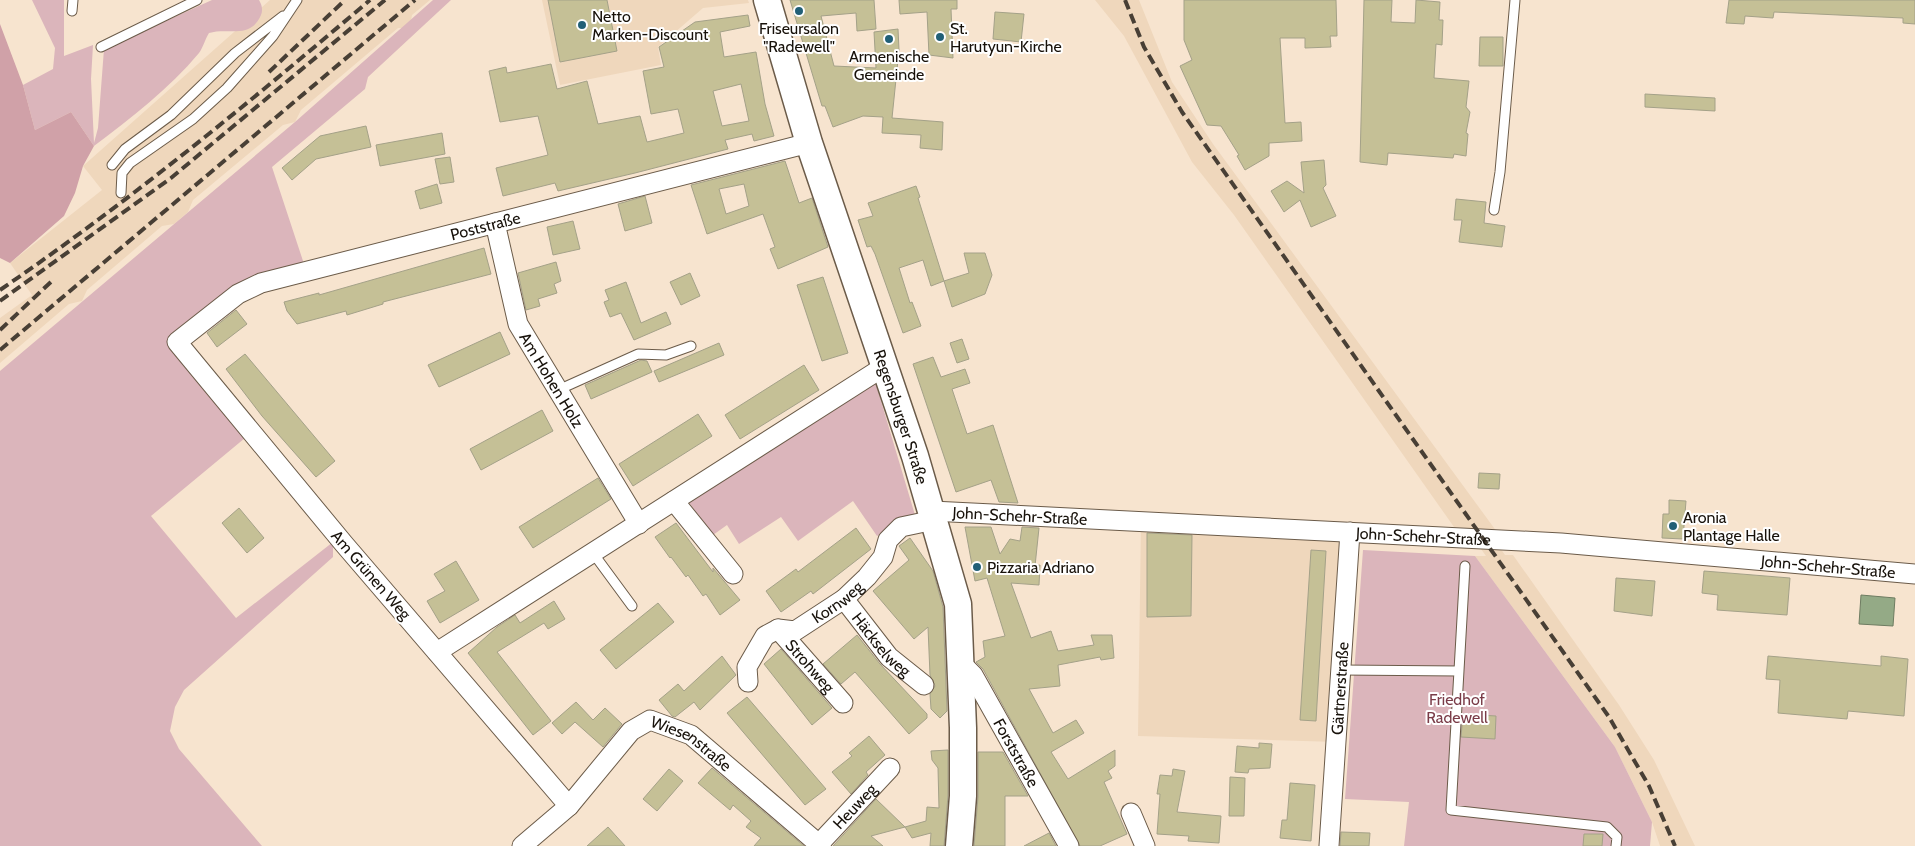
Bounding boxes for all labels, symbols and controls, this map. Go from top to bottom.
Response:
marker: Friseursalon "Radewell" [793,5,805,17]
place label: Netto Marken-Discount [592,7,709,44]
marker: Netto Marken-Discount [576,19,588,31]
place label: Friseursalon "Radewell" [759,19,839,56]
place label: St. Harutyun-Kirche [950,19,1062,56]
marker: St. Harutyun-Kirche [934,31,946,43]
marker: Armenische Gemeinde [883,33,895,45]
place label: Armenische Gemeinde [849,47,929,84]
street label: Poststraße [448,208,522,244]
street label: Am Hohen Holz [516,329,588,432]
street label: Regensburger Straße [870,347,932,486]
street label: John-Schehr-Straße [951,503,1088,528]
place label: Aronia Plantage Halle [1683,508,1780,545]
marker: Aronia Plantage Halle [1667,520,1679,532]
street label: John-Schehr-Straße [1355,523,1491,549]
street label: Am Grünen Weg [327,527,416,624]
street label: John-Schehr-Straße [1759,551,1896,582]
place label: Pizzaria Adriano [987,558,1095,577]
marker: Pizzaria Adriano [971,561,983,573]
street label: Kornweg [808,576,867,627]
street label: Häckselweg [848,608,916,681]
street label: Strohweg [782,635,839,697]
street label: Gärtnerstraße [1327,641,1352,735]
park label: Friedhof Radewell [1426,690,1488,727]
street label: Wiesenstraße [648,712,736,775]
street label: Forststraße [990,715,1043,790]
street label: Heuweg [829,779,881,833]

